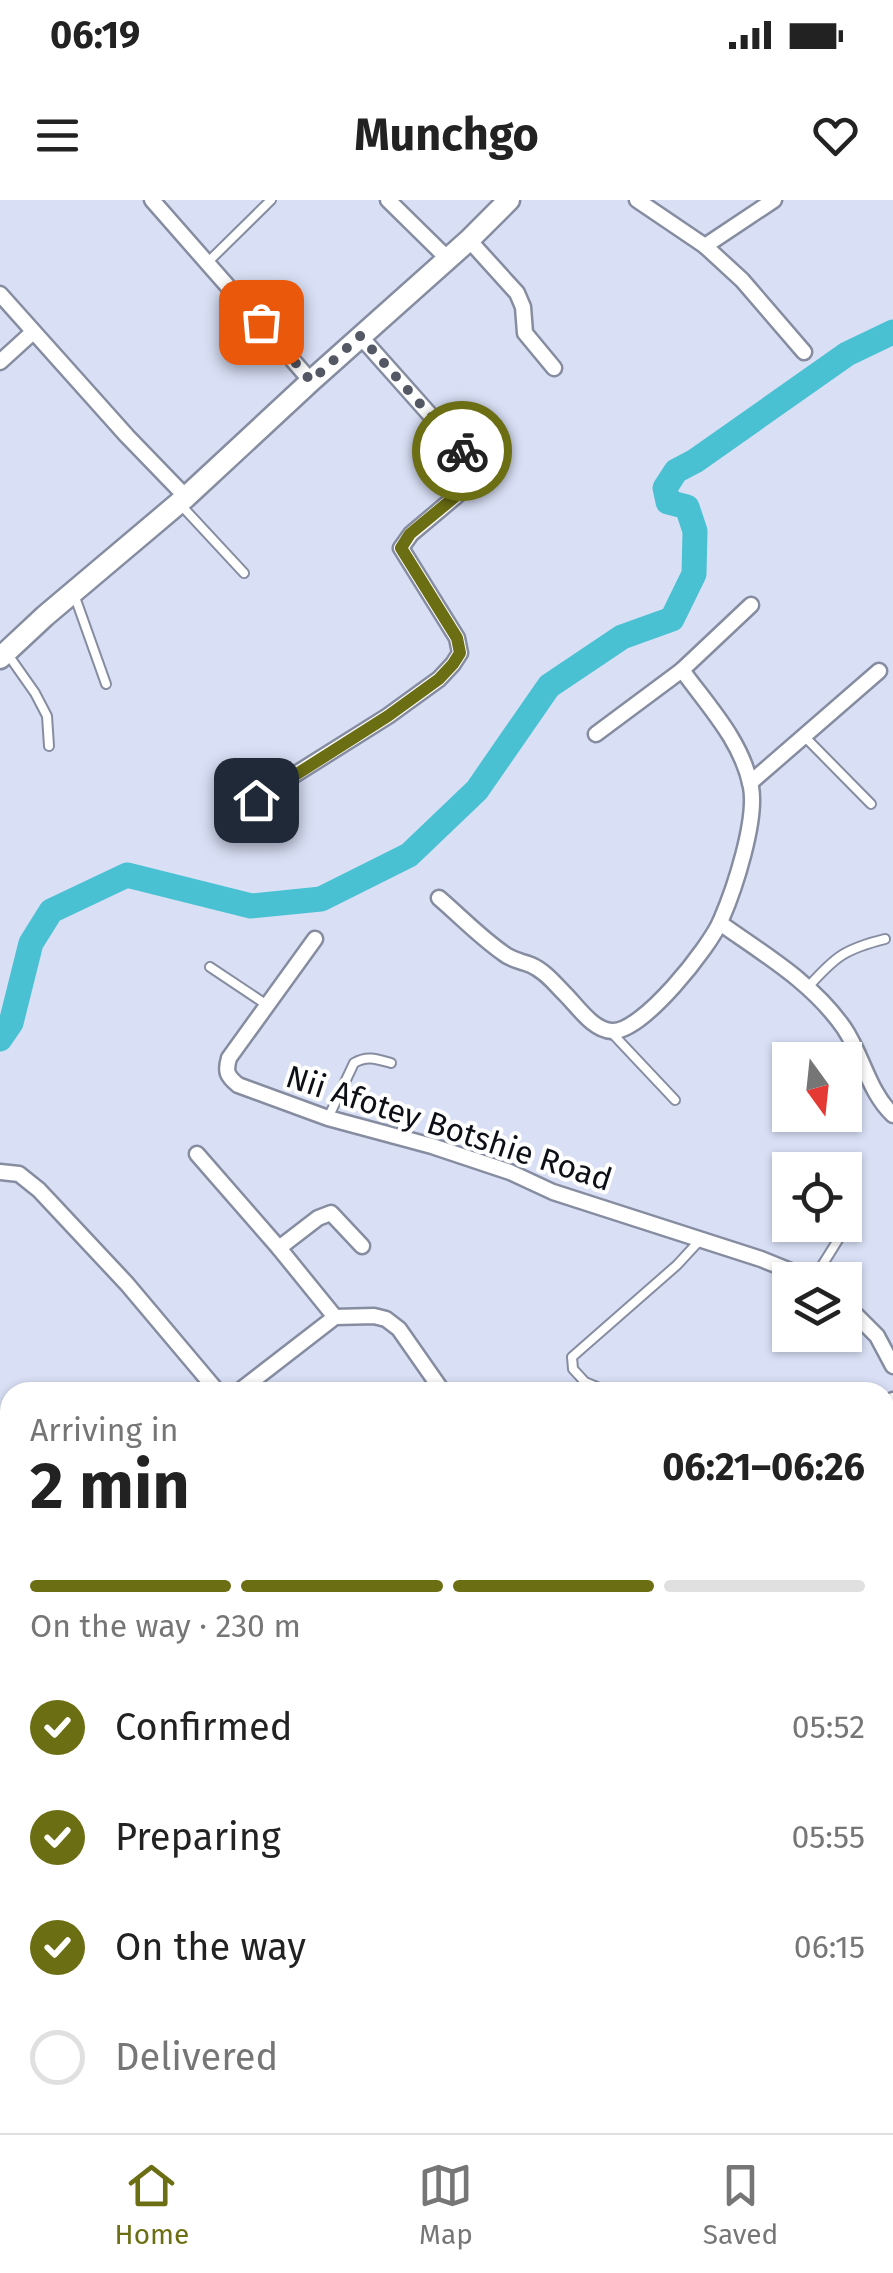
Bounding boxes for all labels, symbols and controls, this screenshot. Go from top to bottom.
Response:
text: 06:19 [50,12,140,58]
icon: menu [30,108,85,163]
text: Munchgo [354,108,539,162]
icon: heart [808,108,863,163]
pin [219,280,304,365]
icon: bag [234,295,289,350]
courier [412,401,512,501]
icon: bike [435,424,490,479]
pin [214,758,299,843]
icon: home [229,773,284,828]
north arrow [772,1042,862,1132]
map controls [772,1042,862,1352]
street label: Nii Afotey Botshie Road [281,1057,617,1199]
button: locate [772,1152,862,1242]
button: layers [772,1262,862,1352]
text: Arriving in [30,1411,178,1449]
text: 06:21–06:26 [662,1444,865,1490]
text: 2 min [30,1447,190,1525]
text: On the way · 230 m [30,1607,301,1645]
icon: check [30,1700,85,1755]
text: Confirmed [115,1704,293,1750]
text: 05:52 [792,1708,865,1746]
icon: check [30,1810,85,1865]
text: Preparing [115,1814,281,1860]
text: 05:55 [791,1818,865,1856]
icon: check [30,1920,85,1975]
text: On the way [115,1924,306,1970]
text: 06:15 [794,1928,865,1966]
text: Delivered [115,2034,278,2080]
tab: Home [115,2158,189,2251]
tab: Map [418,2158,473,2251]
tab: Saved [703,2158,778,2251]

